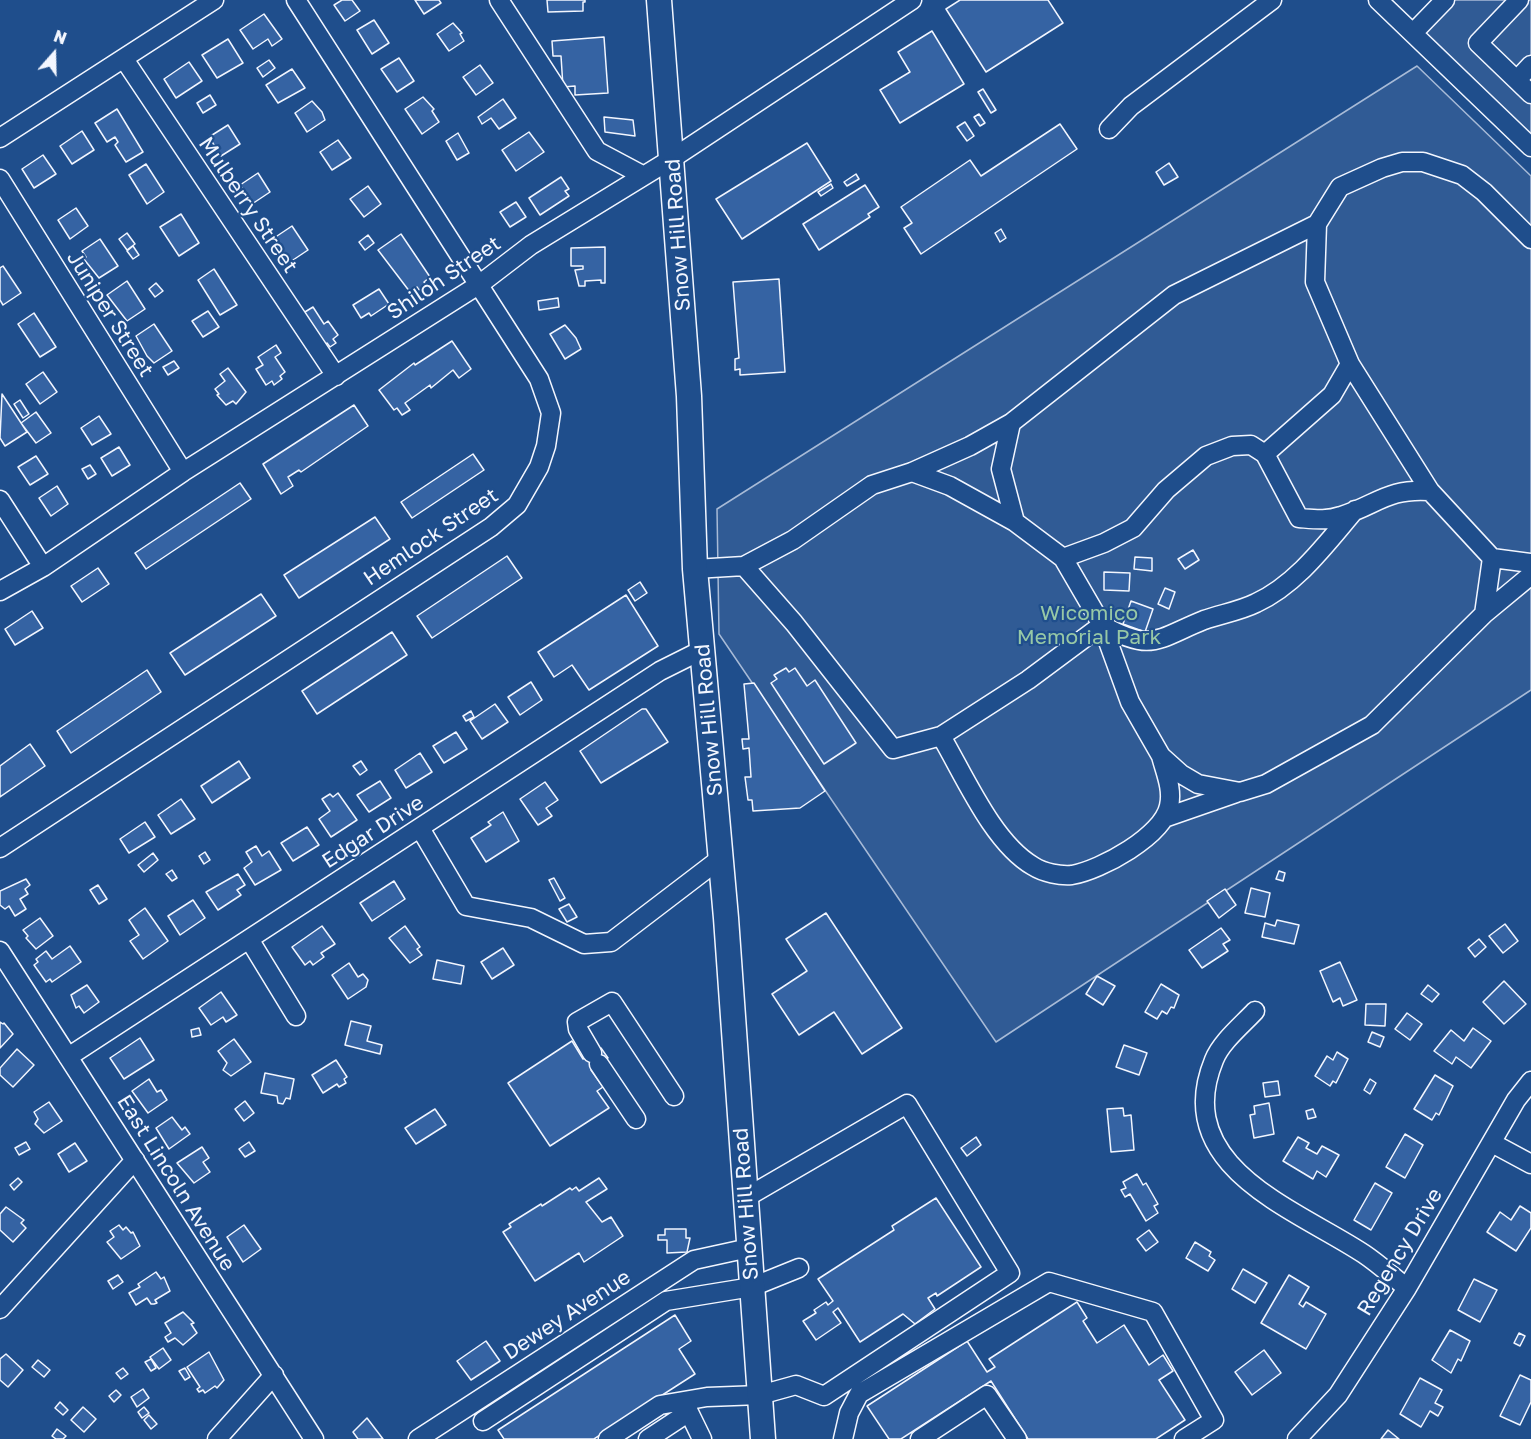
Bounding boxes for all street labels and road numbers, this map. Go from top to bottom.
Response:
street label: Mulberry Street [193,132,303,278]
street label: Snow Hill Road [660,158,696,312]
street label: Shiloh Street [382,231,506,325]
street label: Juniper Street [61,246,159,382]
street label: Hemlock Street [359,483,503,591]
street label: Snow Hill Road [690,643,728,797]
street label: Edgar Drive [318,790,428,874]
street label: East Lincoln Avenue [112,1090,240,1276]
street label: Snow Hill Road [728,1127,764,1281]
street label: Regency Drive [1352,1184,1448,1320]
street label: Dewey Avenue [499,1265,635,1365]

